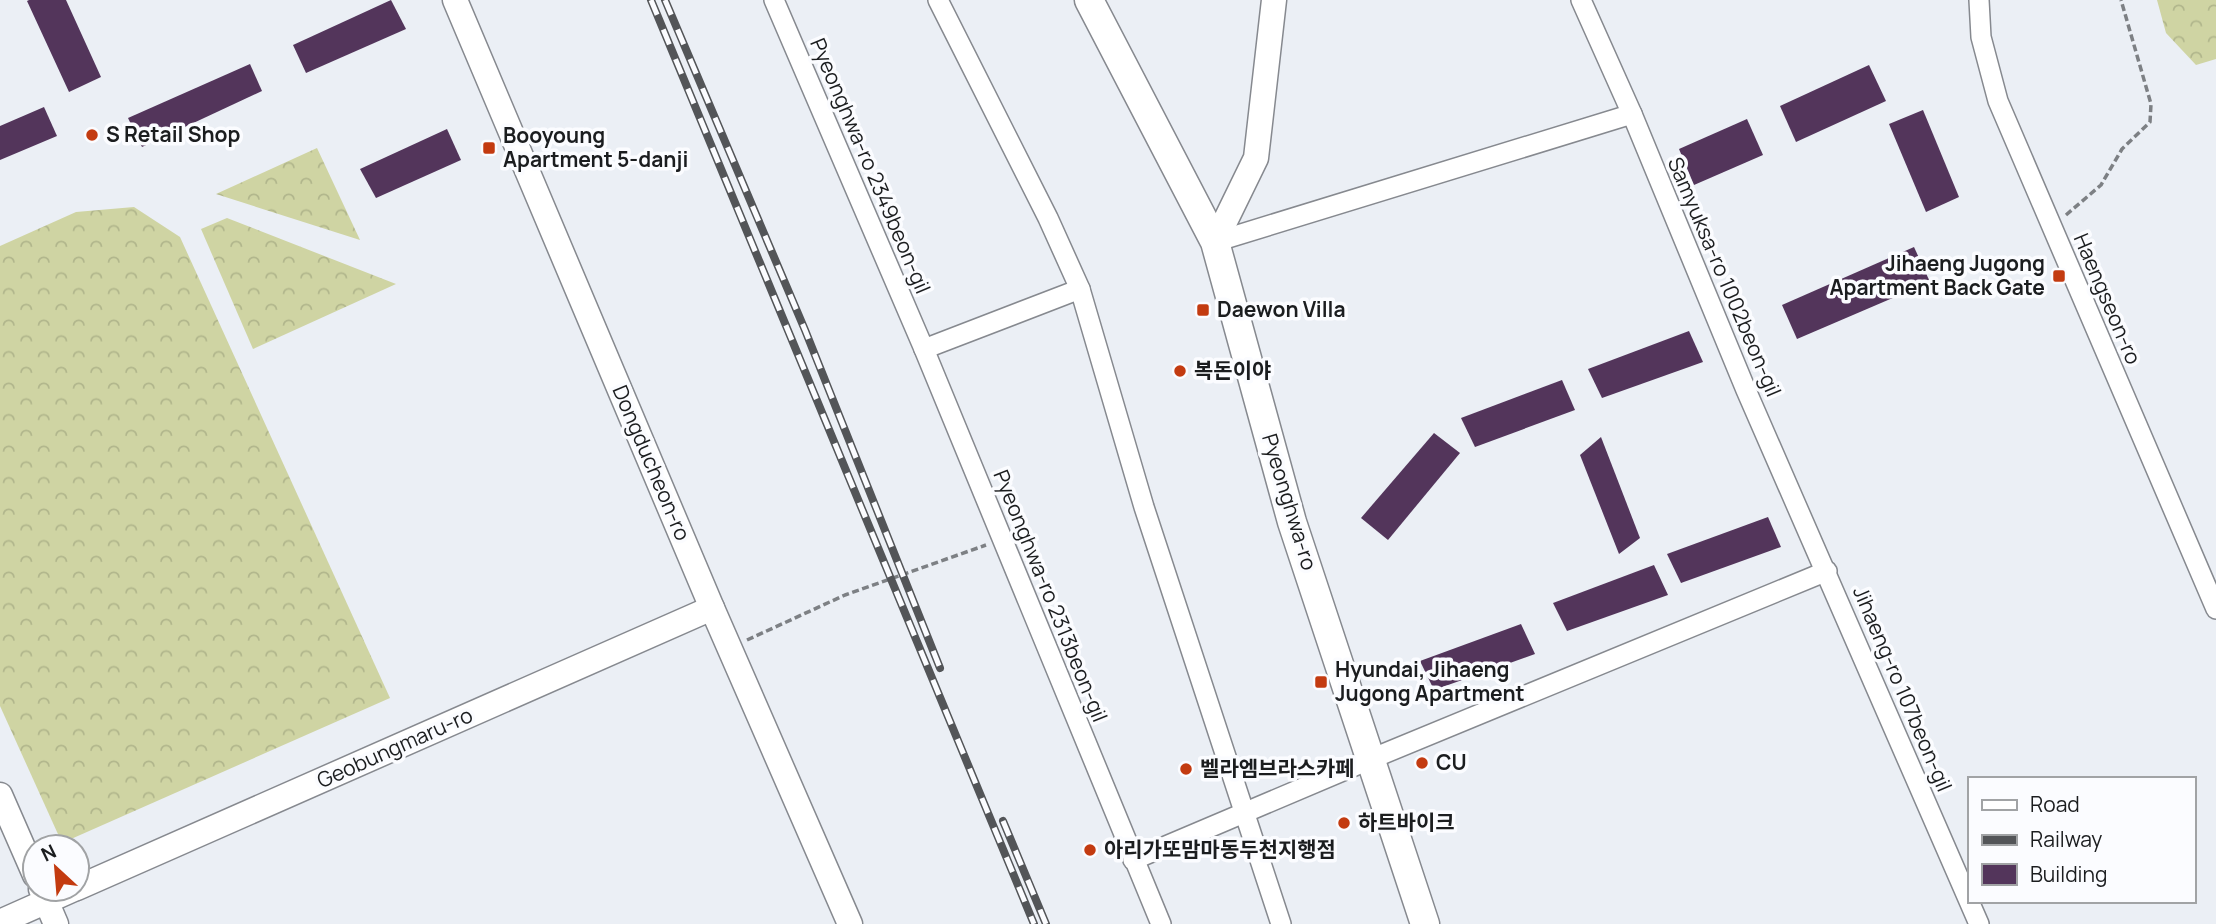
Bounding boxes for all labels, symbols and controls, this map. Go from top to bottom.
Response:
street label: Pyeonghwa-ro 2349beon-gil [804,34,937,298]
place label: S Retail Shop [106,120,241,148]
place label: Booyoung Apartment 5-danji [503,121,688,173]
marker: S Retail Shop [84,127,100,143]
marker: Booyoung Apartment 5-danji [481,140,497,156]
street label: Samyuksa-ro 1002beon-gil [1662,153,1788,401]
street label: Haengseon-ro [2068,229,2148,368]
place label: Jihaeng Jugong Apartment Back Gate [1829,249,2045,301]
marker: Jihaeng Jugong Apartment Back Gate [2051,268,2067,284]
place label: Daewon Villa [1217,295,1346,323]
marker: Daewon Villa [1195,302,1211,318]
place label: 복돈이야 [1194,356,1271,384]
marker: 복돈이야 [1172,363,1188,379]
street label: Dongducheon-ro [607,381,697,545]
street label: Pyeonghwa-ro [1256,430,1324,573]
street label: Pyeonghwa-ro 2313beon-gil [987,465,1114,726]
street label: Jihaeng-ro 107beon-gil [1847,582,1959,796]
place label: Hyundai, Jihaeng Jugong Apartment [1335,655,1525,707]
marker: Hyundai, Jihaeng Jugong Apartment [1313,674,1329,690]
street label: Geobungmaru-ro [312,700,477,794]
place label: CU [1436,748,1467,776]
place label: 벨라엠브라스카페 [1200,754,1355,782]
marker: CU [1414,755,1430,771]
marker: 벨라엠브라스카페 [1178,761,1194,777]
legend [1968,777,2195,903]
text: Road [2030,790,2080,818]
place label: 하트바이크 [1358,808,1455,836]
marker: 하트바이크 [1336,815,1352,831]
text: Railway [2030,825,2102,853]
north arrow [21,833,91,903]
place label: 아리가또맘마동두천지행점 [1104,835,1336,863]
text: N [37,838,60,867]
marker: 아리가또맘마동두천지행점 [1082,842,1098,858]
text: Building [2030,860,2107,888]

